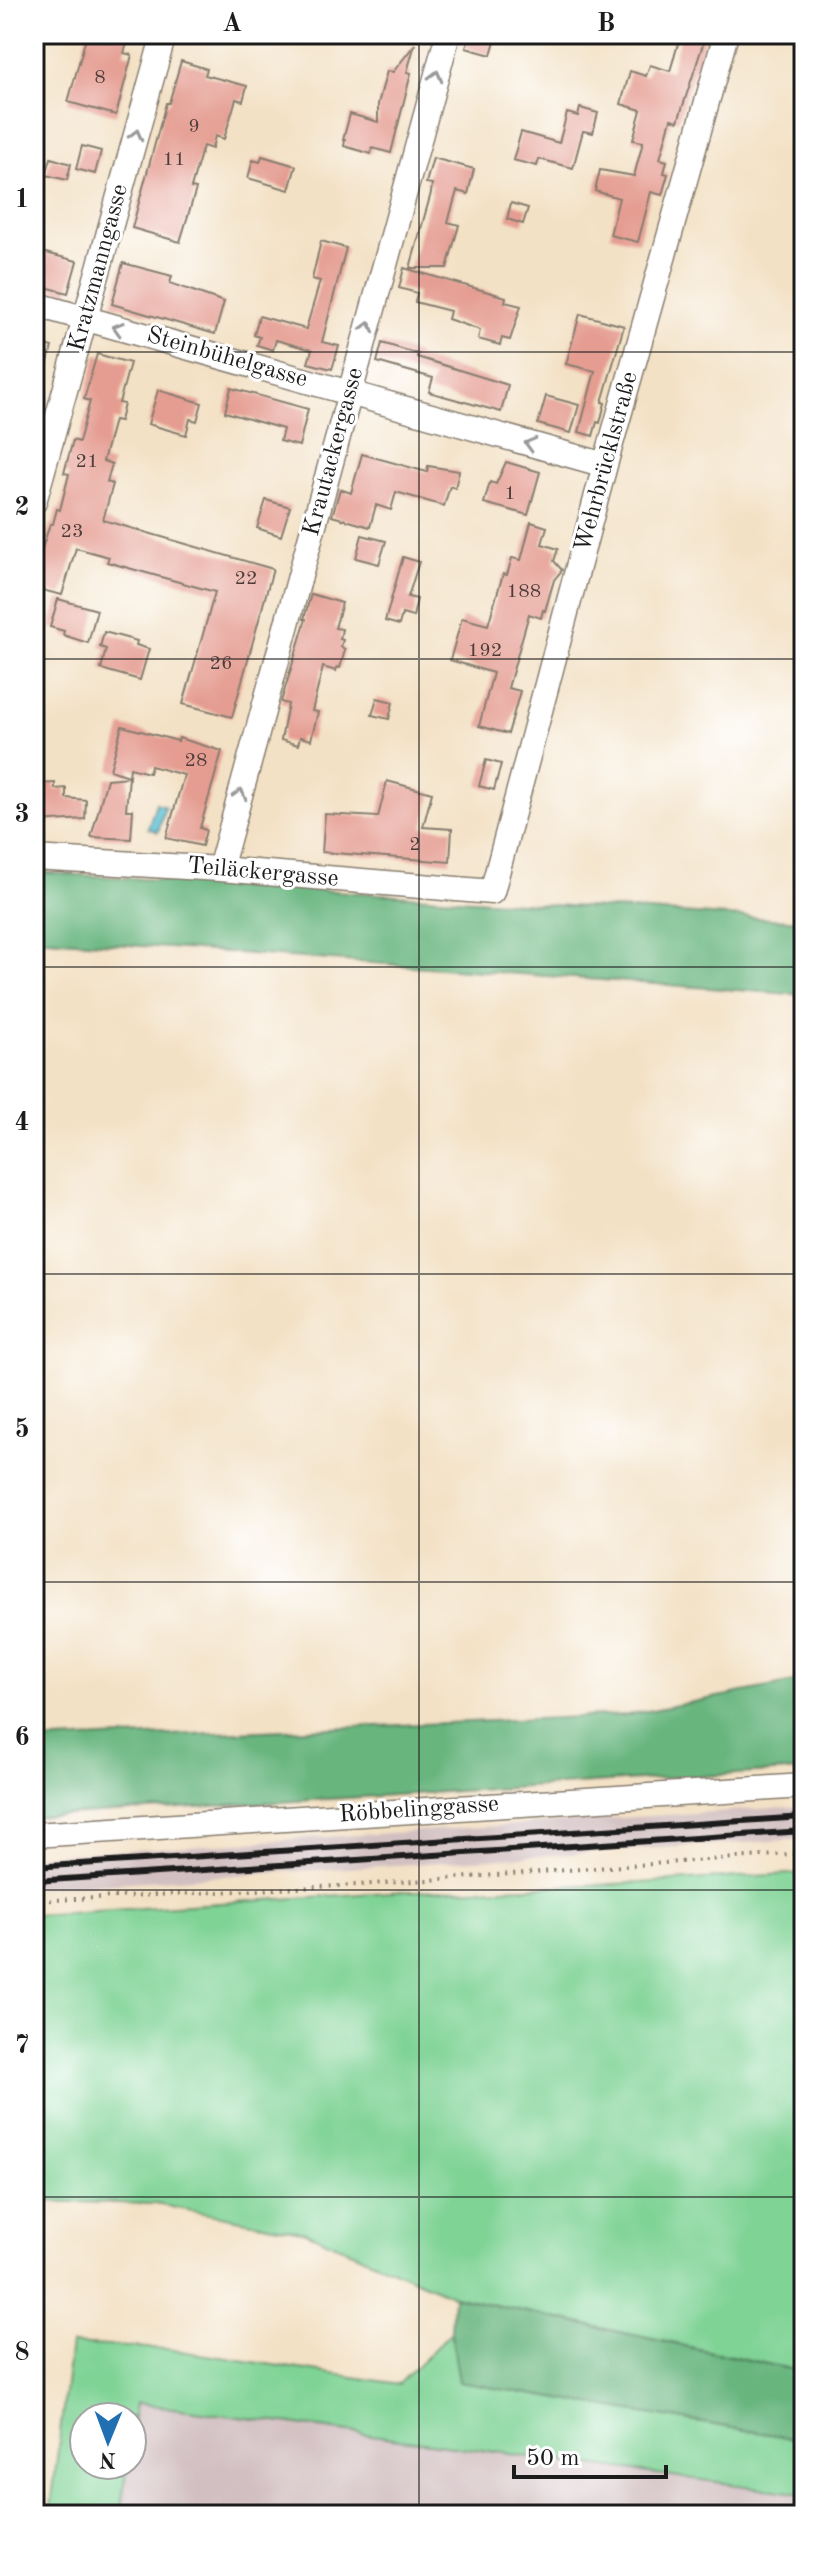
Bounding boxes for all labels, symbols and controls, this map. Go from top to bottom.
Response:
text: A [222,11,242,37]
text: B [597,11,615,37]
house number: 8 [94,68,106,88]
one-way arrow [427,70,444,84]
house number: 9 [188,117,200,137]
one-way arrow [127,129,143,143]
house number: 11 [162,150,186,170]
street label: Kratzmanngasse [65,182,133,354]
text: 1 [14,187,30,213]
one-way arrow [112,320,126,337]
one-way arrow [358,320,375,334]
street label: Steinbühelgasse [144,324,310,392]
street label: Krautackergasse [300,365,368,539]
street label: Wehrbrücklstraße [571,369,643,555]
one-way arrow [523,437,537,453]
house number: 21 [75,452,99,472]
house number: 1 [504,484,516,504]
text: 2 [14,495,30,521]
house number: 23 [60,522,84,542]
house number: 22 [234,569,258,589]
house number: 188 [507,582,541,602]
house number: 192 [468,641,502,661]
house number: 26 [209,654,233,674]
house number: 28 [184,751,208,771]
one-way arrow [231,787,247,801]
text: 3 [14,802,30,828]
house number: 2 [409,835,421,855]
street label: Teiläckergasse [186,854,340,892]
text: 4 [14,1110,30,1136]
text: 5 [14,1417,30,1443]
text: 6 [14,1725,30,1751]
street label: Röbbelinggasse [338,1792,500,1828]
text: 7 [14,2033,30,2059]
text: 8 [14,2340,30,2366]
north arrow [68,2401,148,2481]
scale bar [514,2429,666,2479]
text: 50 m [526,2447,580,2471]
text: N [99,2448,116,2470]

